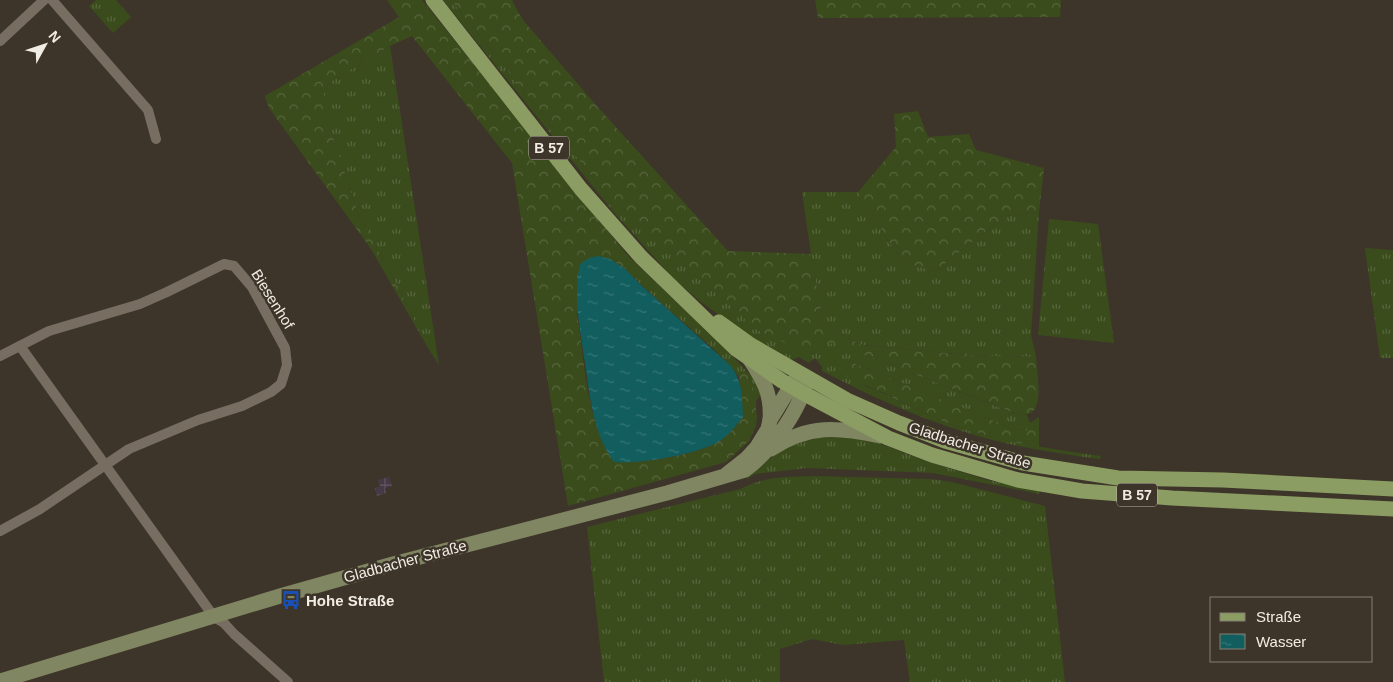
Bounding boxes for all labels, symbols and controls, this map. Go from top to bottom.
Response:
north arrow [20,20,70,70]
text: N [46,28,64,46]
road number: B 57 [529,136,569,160]
street label: Biesenhof [248,266,298,332]
street label: Gladbacher Straße [907,418,1033,472]
road number: B 57 [1117,484,1157,506]
street label: Gladbacher Straße [342,536,468,586]
bus stop icon: Hohe Straße [280,589,302,611]
place label: Hohe Straße [306,592,394,609]
legend [1210,597,1373,662]
text: Straße [1256,608,1301,625]
text: Wasser [1256,633,1306,650]

